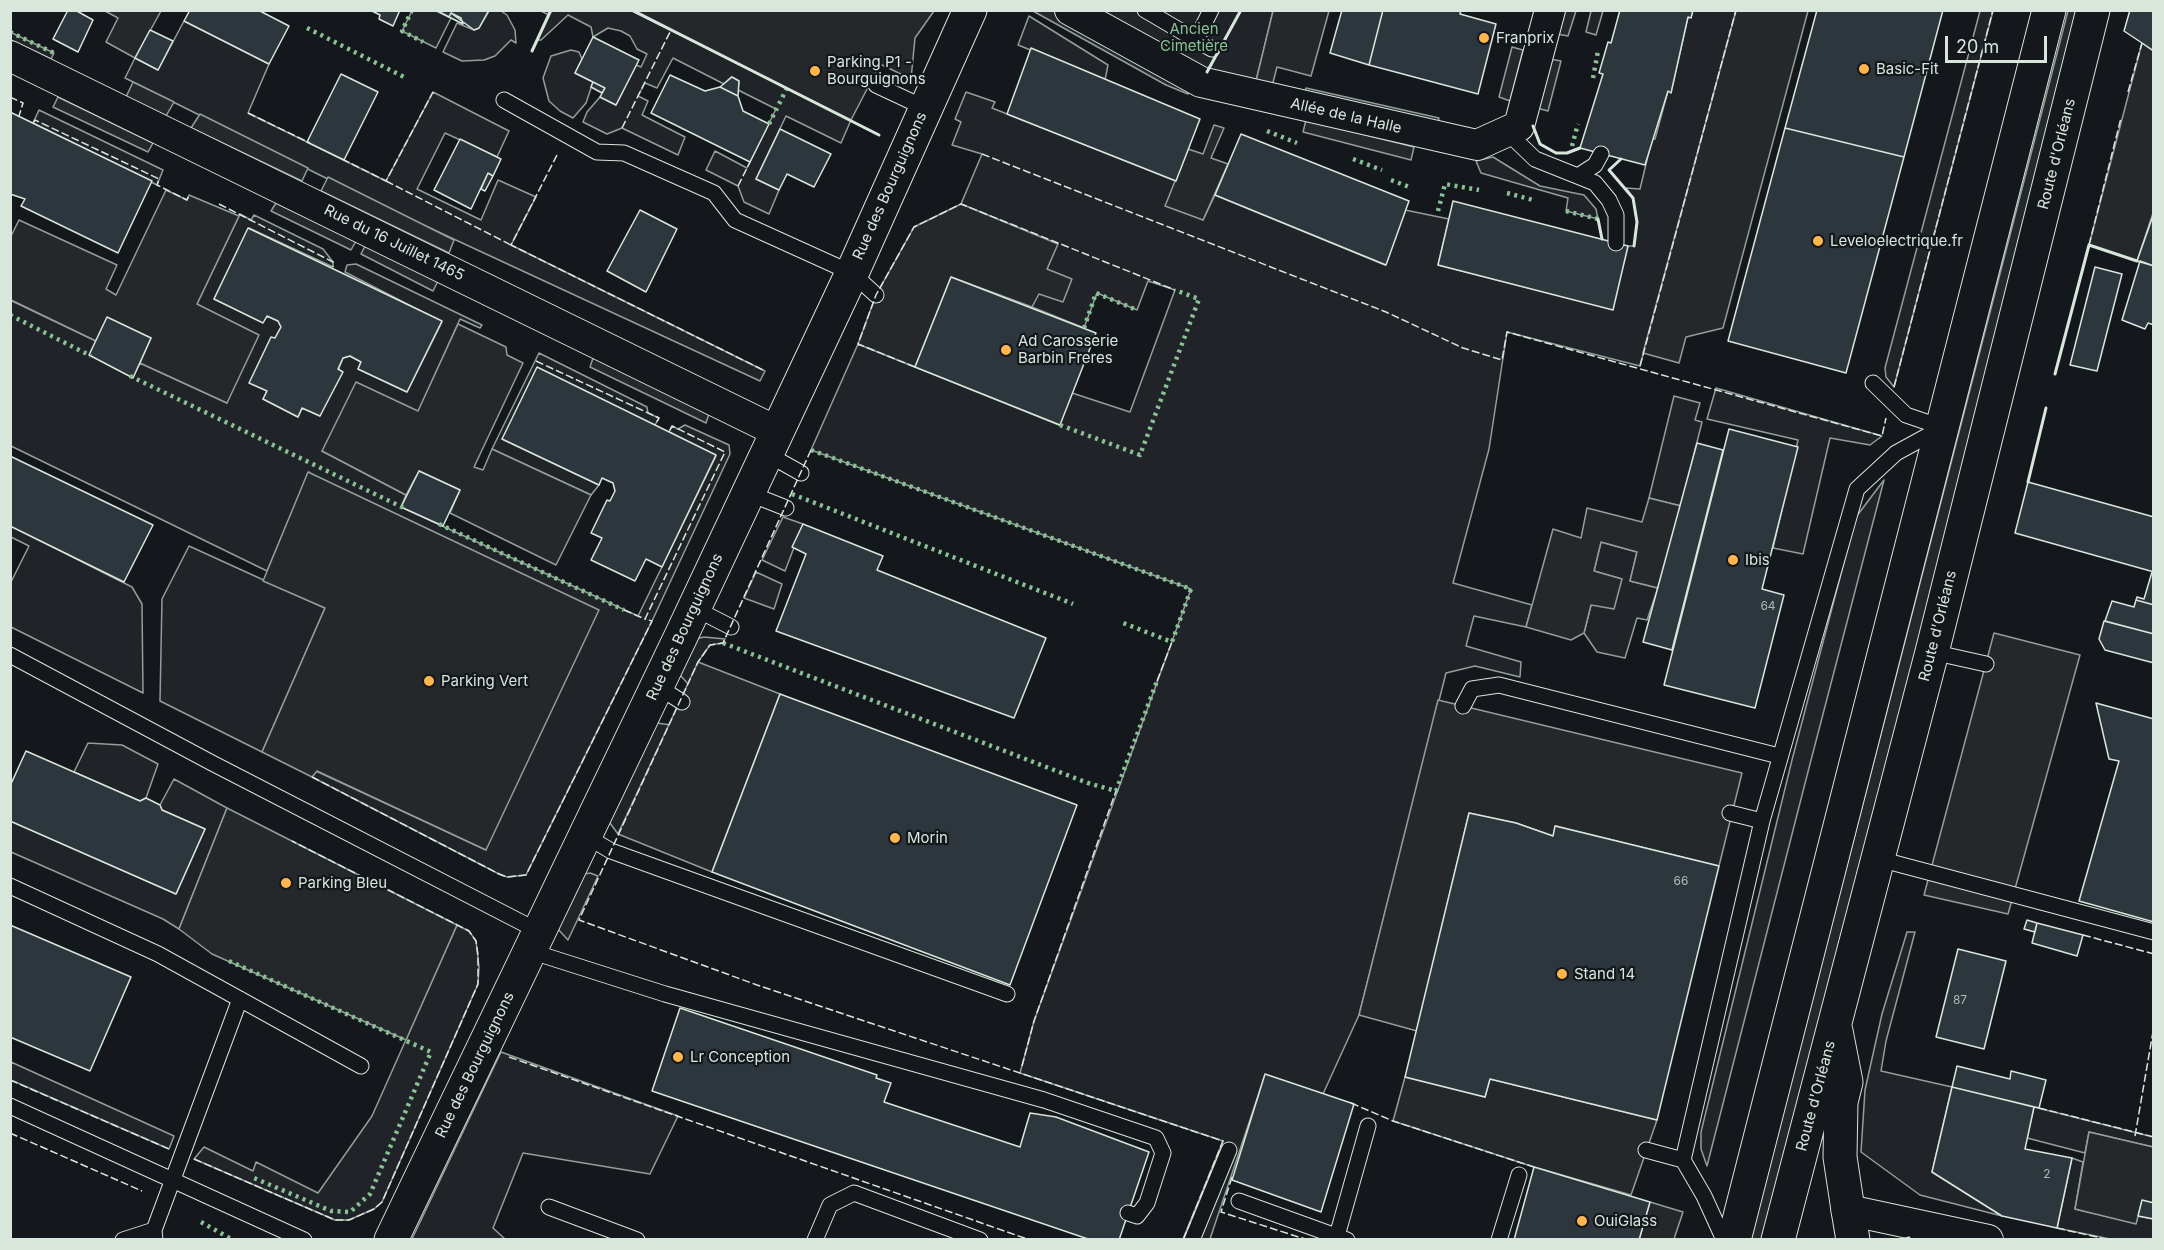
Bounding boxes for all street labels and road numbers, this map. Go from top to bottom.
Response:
street label: Allée de la Halle [1289,94,1403,138]
street label: Route d'Orléans [2035,97,2079,211]
street label: Rue des Bourguignons [849,109,931,263]
street label: Rue du 16 Juillet 1465 [321,201,467,285]
street label: Rue des Bourguignons [643,551,727,703]
street label: Route d'Orléans [1916,569,1960,683]
street label: Rue des Bourguignons [432,989,518,1141]
street label: Route d'Orléans [1793,1039,1839,1153]

